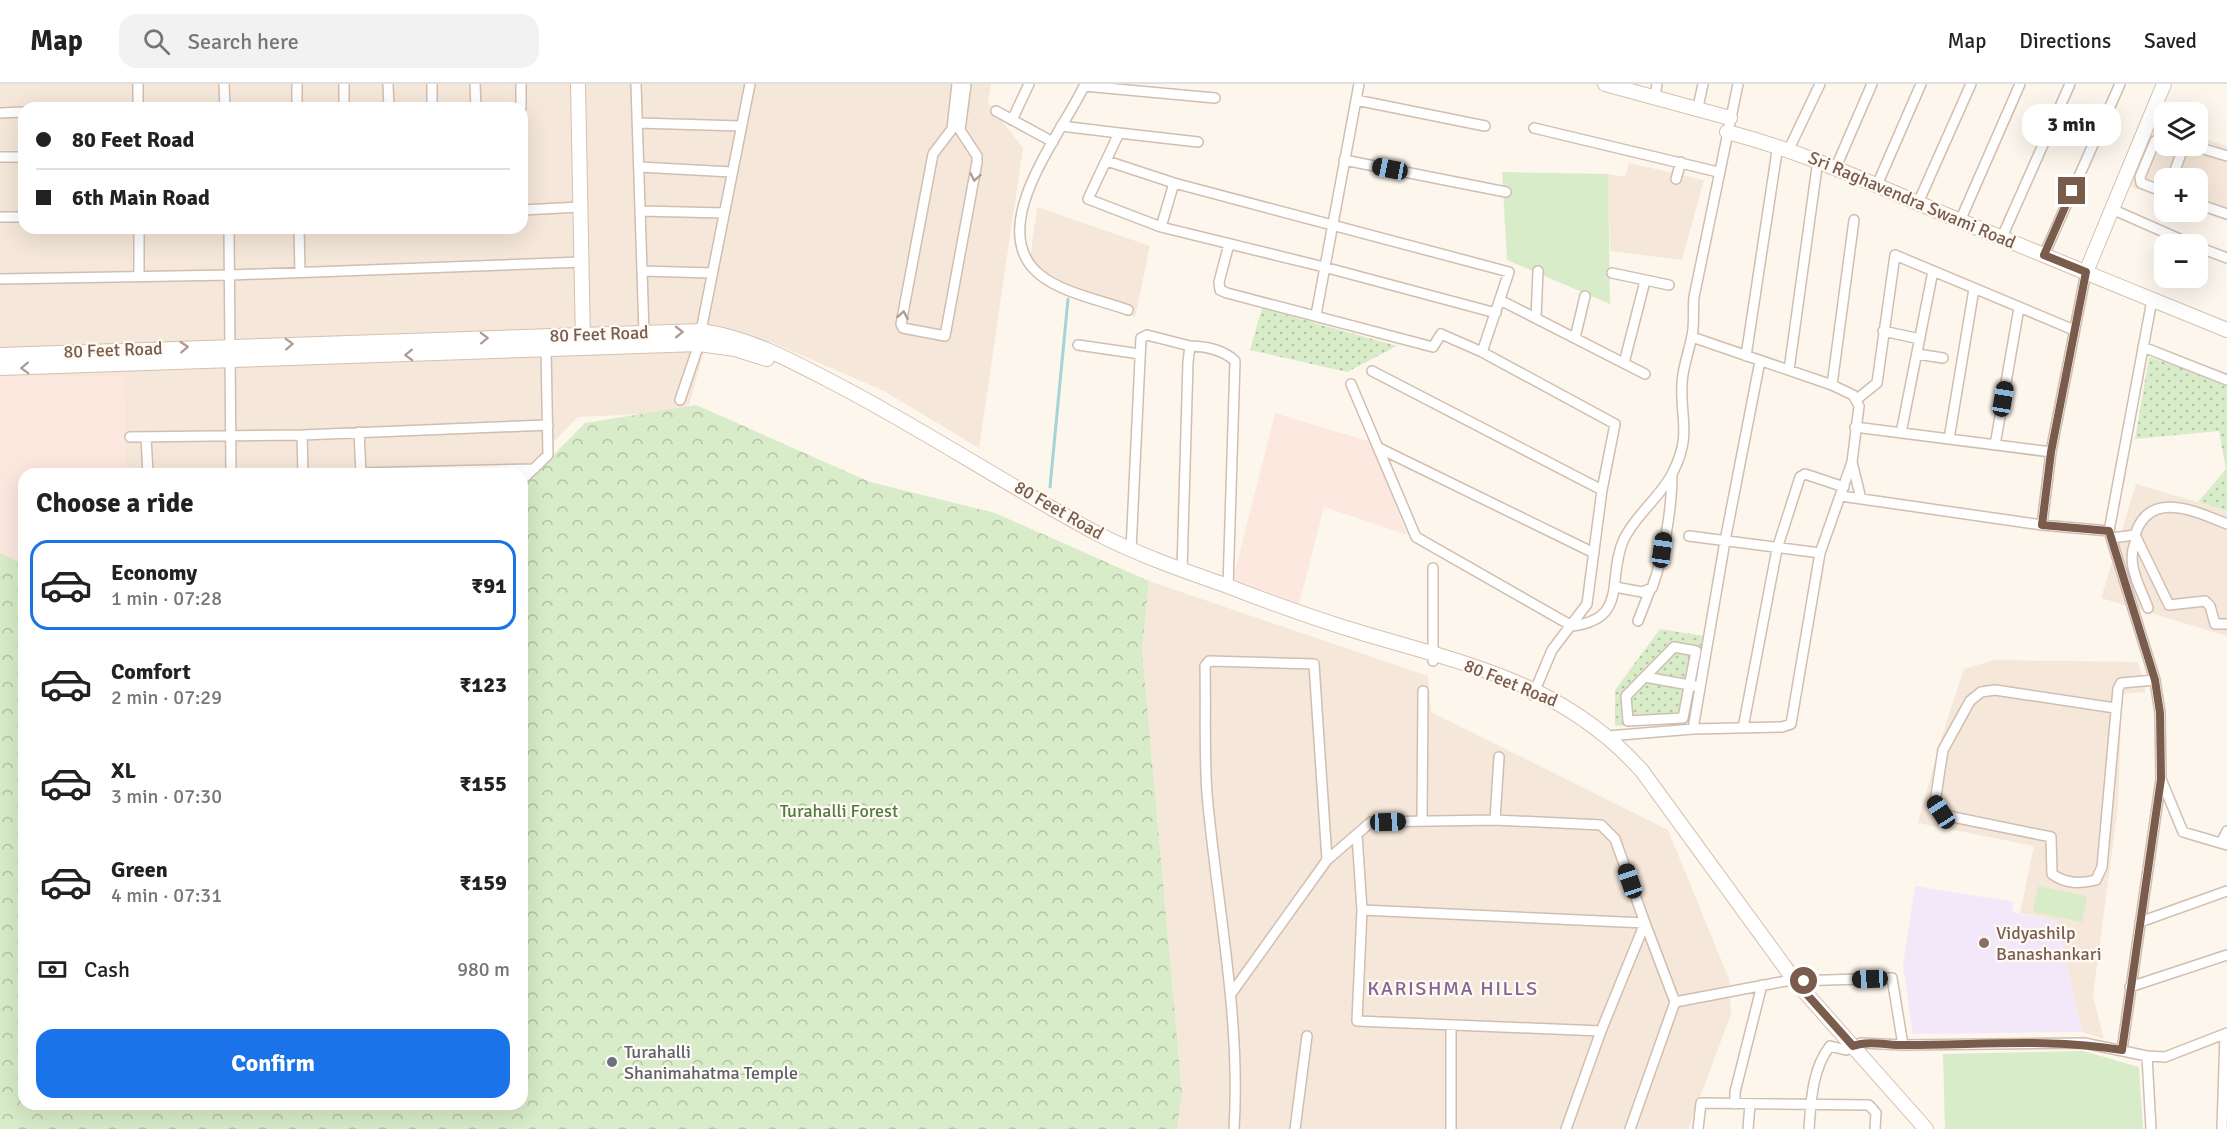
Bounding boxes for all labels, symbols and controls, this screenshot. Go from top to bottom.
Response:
search box [119,14,539,68]
text: Map [30,24,83,58]
icon: search [140,25,173,58]
text: Search here [188,28,299,55]
text: Map [1948,28,1986,54]
text: Directions [2019,28,2111,54]
text: Saved [2144,28,2197,54]
map controls [2154,102,2208,288]
button: layers [2154,102,2208,156]
callout: 3 min [2022,104,2122,146]
text: 3 min [2047,112,2096,137]
text: 80 Feet Road [72,126,194,153]
street label: Sri Raghavendra Swami Road [1805,146,2019,254]
car [1371,157,1409,181]
button: + [2154,168,2208,222]
one-way arrow [969,172,982,182]
route end [2058,177,2085,204]
text: 6th Main Road [72,184,210,211]
button: − [2154,234,2208,288]
one-way arrow [896,310,908,319]
street label: 80 Feet Road [549,321,649,347]
one-way arrow [674,326,683,338]
one-way arrow [479,331,488,344]
street label: 80 Feet Road [63,337,163,363]
one-way arrow [284,337,293,350]
one-way arrow [180,341,189,354]
one-way arrow [405,349,414,361]
one-way arrow [20,361,29,374]
car [1991,380,2015,418]
street label: 80 Feet Road [1011,476,1107,544]
text: Choose a ride [36,487,194,520]
car [1651,531,1673,569]
icon: car [39,558,93,612]
text: Economy [111,559,197,586]
text: ₹91 [471,572,507,599]
text: 1 min · 07:28 [111,586,222,611]
street label: 80 Feet Road [1461,654,1561,712]
icon: car [39,657,93,711]
text: Comfort [111,658,191,685]
text: ₹123 [459,671,507,698]
text: 2 min · 07:29 [111,685,222,710]
icon: car [39,756,93,810]
text: XL [111,757,136,784]
text: ₹155 [459,770,507,797]
text: 3 min · 07:30 [111,784,222,809]
car [1924,792,1958,832]
park label: Turahalli Forest [780,800,898,822]
car [1370,812,1406,832]
icon: car [39,855,93,909]
text: Green [111,856,168,883]
car [1616,861,1644,901]
text: ₹159 [459,869,507,896]
text: 4 min · 07:31 [111,883,222,908]
place label: Vidyashilp Banashankari [1996,922,2102,965]
marker: Vidyashilp Banashankari [1977,936,1991,950]
icon: cash [36,953,69,986]
text: Cash [84,956,130,983]
text: 980 m [457,957,510,982]
route start [1790,967,1817,994]
car [1852,969,1888,989]
district label: KARISHMA HILLS [1367,976,1539,1001]
button: Confirm [36,1029,510,1098]
place label: Turahalli Shanimahatma Temple [624,1041,798,1084]
marker: Turahalli Shanimahatma Temple [605,1055,619,1069]

